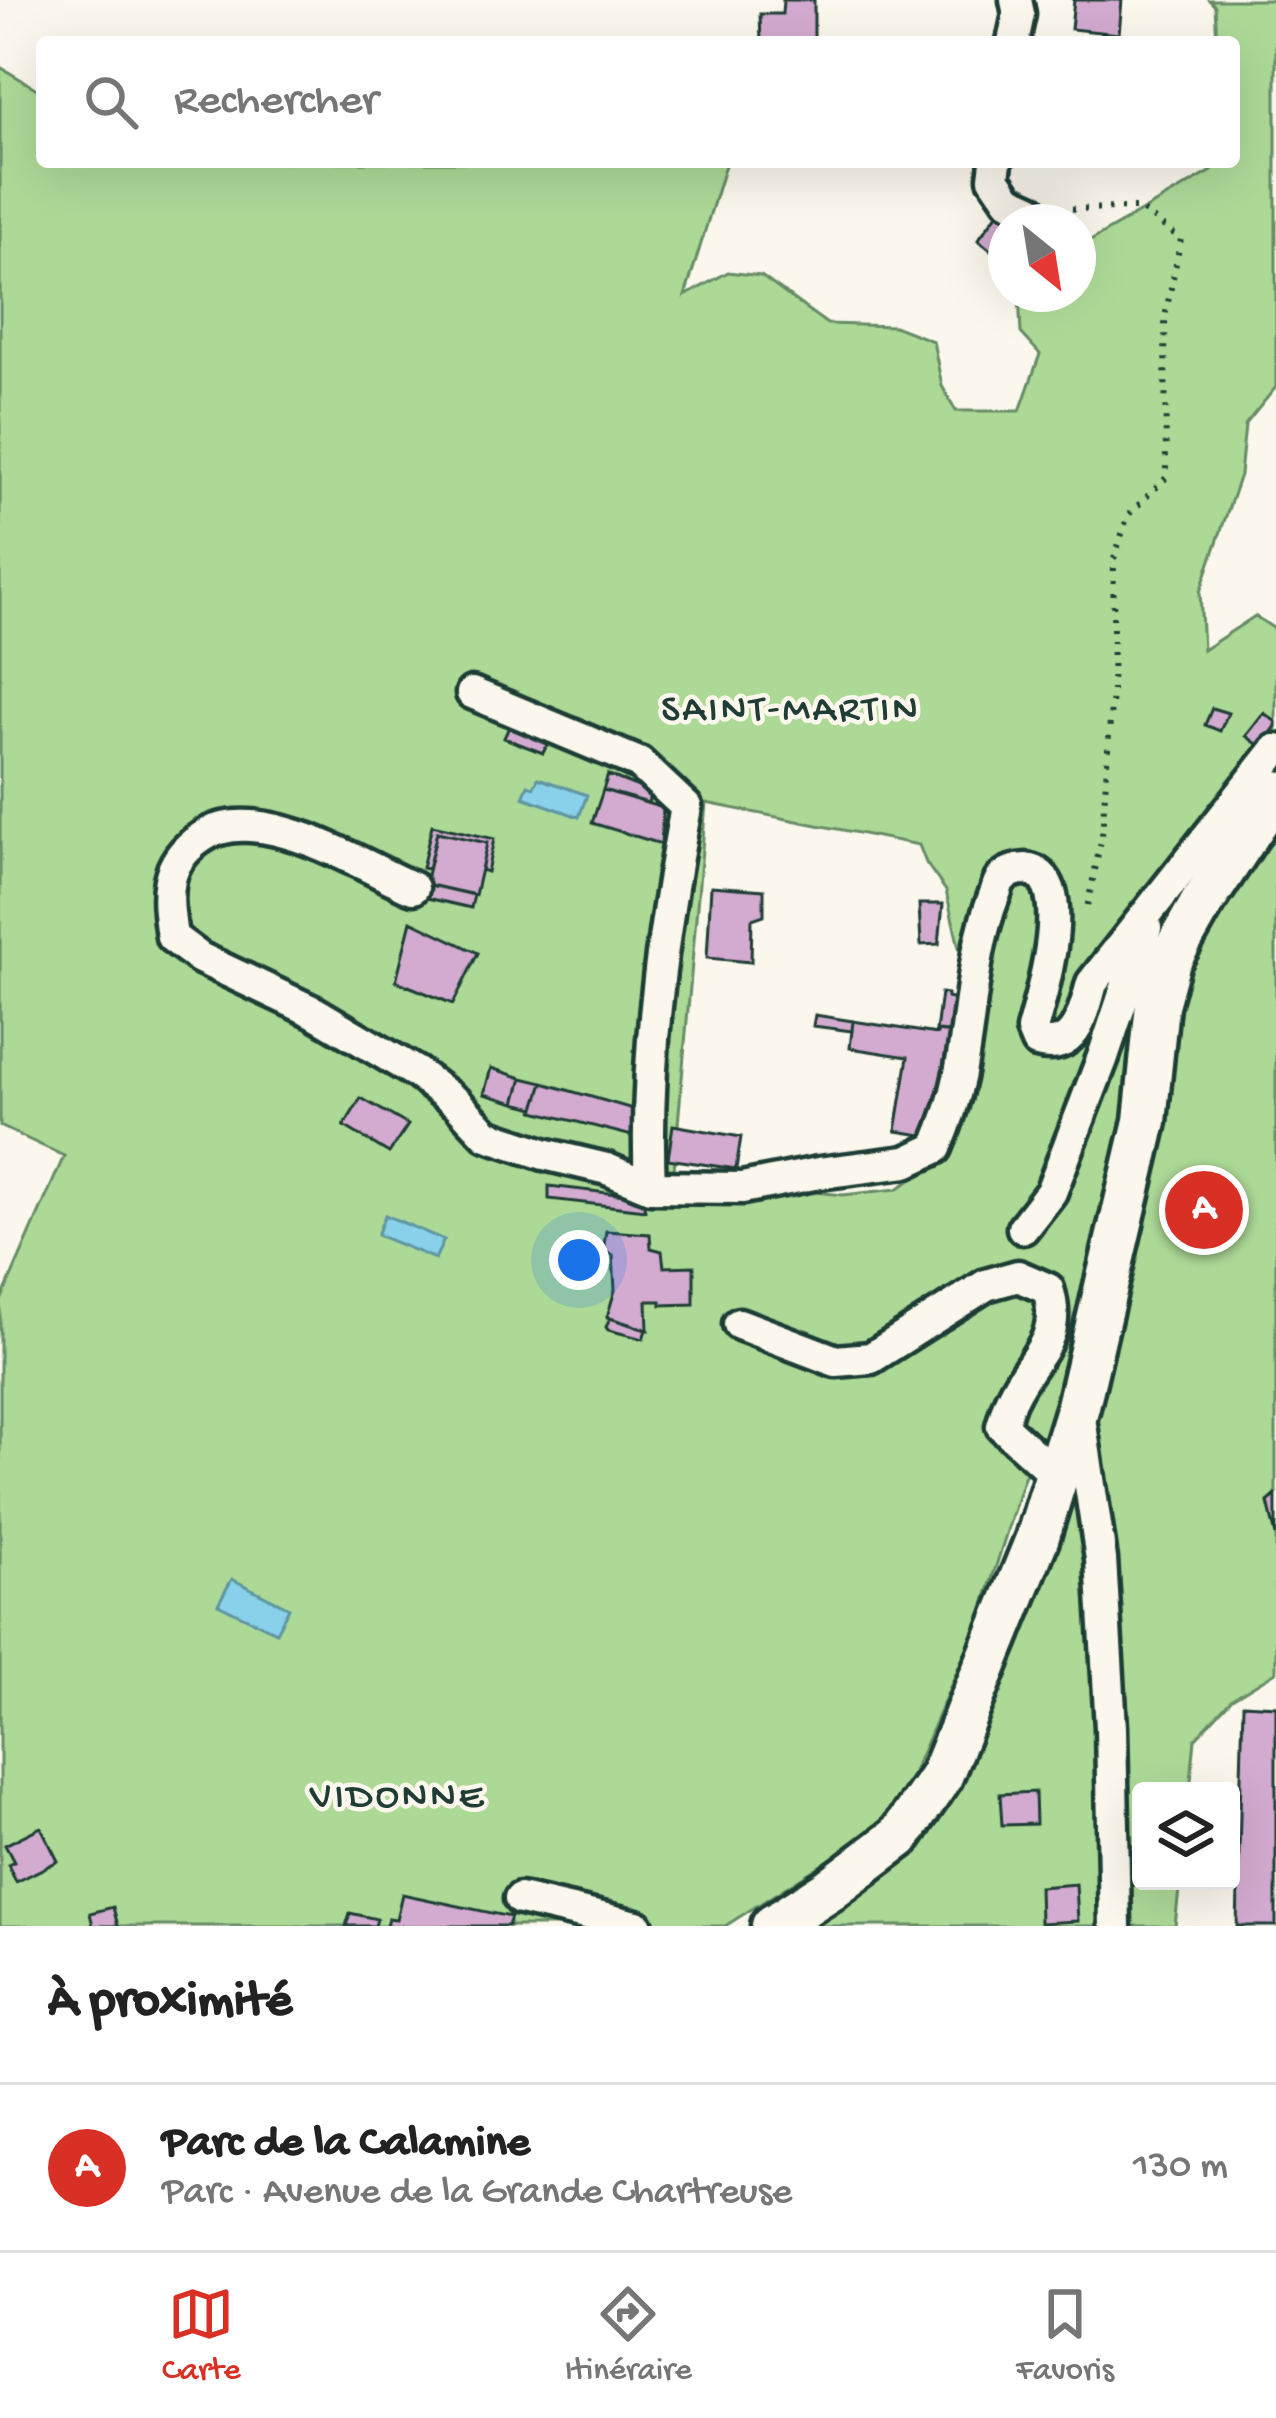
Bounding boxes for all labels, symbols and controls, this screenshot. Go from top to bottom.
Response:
search box [36,36,1240,168]
icon: search [78,69,144,135]
text: Rechercher [174,76,378,129]
north arrow [988,204,1096,312]
district label: SAINT-MARTIN [661,689,921,735]
pin: A [1165,1165,1243,1255]
your location [549,1230,609,1290]
district label: VIDONNE [309,1776,486,1822]
map controls [1132,1782,1240,1890]
button: layers [1132,1782,1240,1890]
text: À proximité [48,1974,292,2034]
text: Parc de la Calamine [162,2118,530,2171]
text: A [75,2145,99,2191]
text: 130 m [1133,2145,1228,2191]
text: Parc · Avenue de la Grande Chartreuse [162,2171,792,2217]
tab: Carte [162,2281,241,2391]
tab: Itinéraire [565,2281,692,2391]
tab: Favoris [1016,2281,1114,2391]

